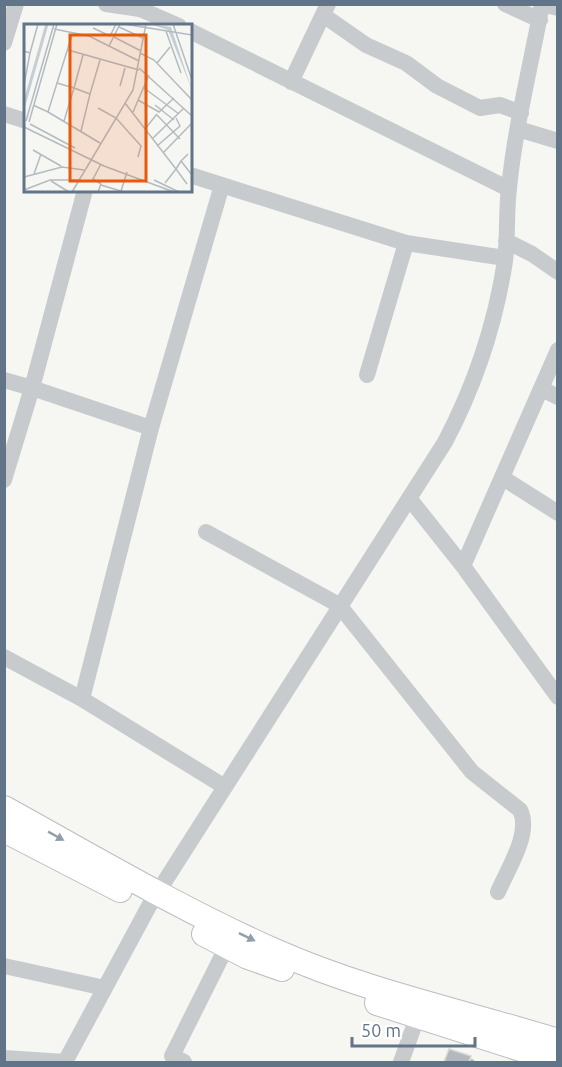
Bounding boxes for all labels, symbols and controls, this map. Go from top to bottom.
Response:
inset map [24,24,192,192]
one-way arrow [47,831,64,841]
one-way arrow [238,932,255,942]
scale bar [352,1010,475,1048]
text: 50 m [361,1020,401,1040]

